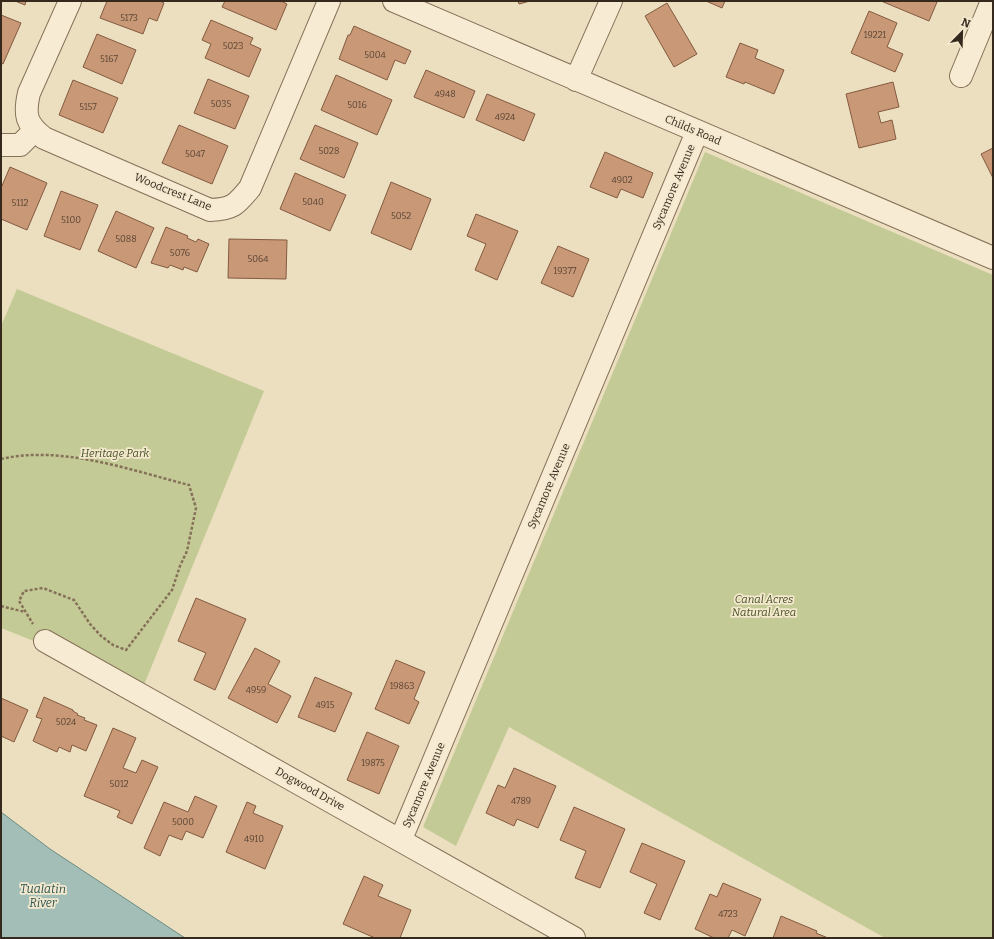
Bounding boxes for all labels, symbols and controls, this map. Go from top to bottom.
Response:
north arrow [942,12,982,52]
house number: 5173 [120,13,138,23]
text: N [959,16,973,31]
house number: 19221 [864,30,887,40]
house number: 5023 [223,41,243,51]
house number: 5004 [364,50,387,60]
house number: 5167 [100,54,118,64]
house number: 4948 [434,89,456,99]
house number: 5035 [211,99,231,109]
house number: 5016 [347,100,367,110]
house number: 5157 [79,102,97,112]
house number: 4924 [495,112,516,122]
street label: Childs Road [663,112,724,148]
street label: Sycamore Avenue [650,142,698,232]
house number: 5028 [319,146,339,156]
house number: 5047 [185,149,206,159]
street label: Woodcrest Lane [132,171,214,213]
house number: 4902 [611,175,633,185]
house number: 5040 [302,197,324,207]
house number: 5112 [12,198,29,208]
house number: 5052 [391,211,411,221]
house number: 5100 [61,215,81,225]
house number: 5088 [115,234,137,244]
house number: 5076 [170,248,190,258]
house number: 5064 [247,254,269,264]
house number: 19377 [554,266,577,276]
street label: Sycamore Avenue [525,441,573,531]
park label: Heritage Park [81,447,150,460]
park label: Canal Acres Natural Area [732,593,796,619]
house number: 19863 [390,681,414,691]
house number: 4959 [246,685,266,695]
house number: 4915 [316,700,335,710]
house number: 5024 [56,717,77,727]
street label: Sycamore Avenue [400,740,448,830]
house number: 19875 [361,758,385,768]
street label: Dogwood Drive [273,765,347,813]
house number: 5012 [109,779,129,789]
house number: 4789 [511,796,531,806]
house number: 5000 [172,817,194,827]
house number: 4910 [244,834,264,844]
water label: Tualatin River [20,882,66,910]
house number: 4723 [718,909,738,919]

